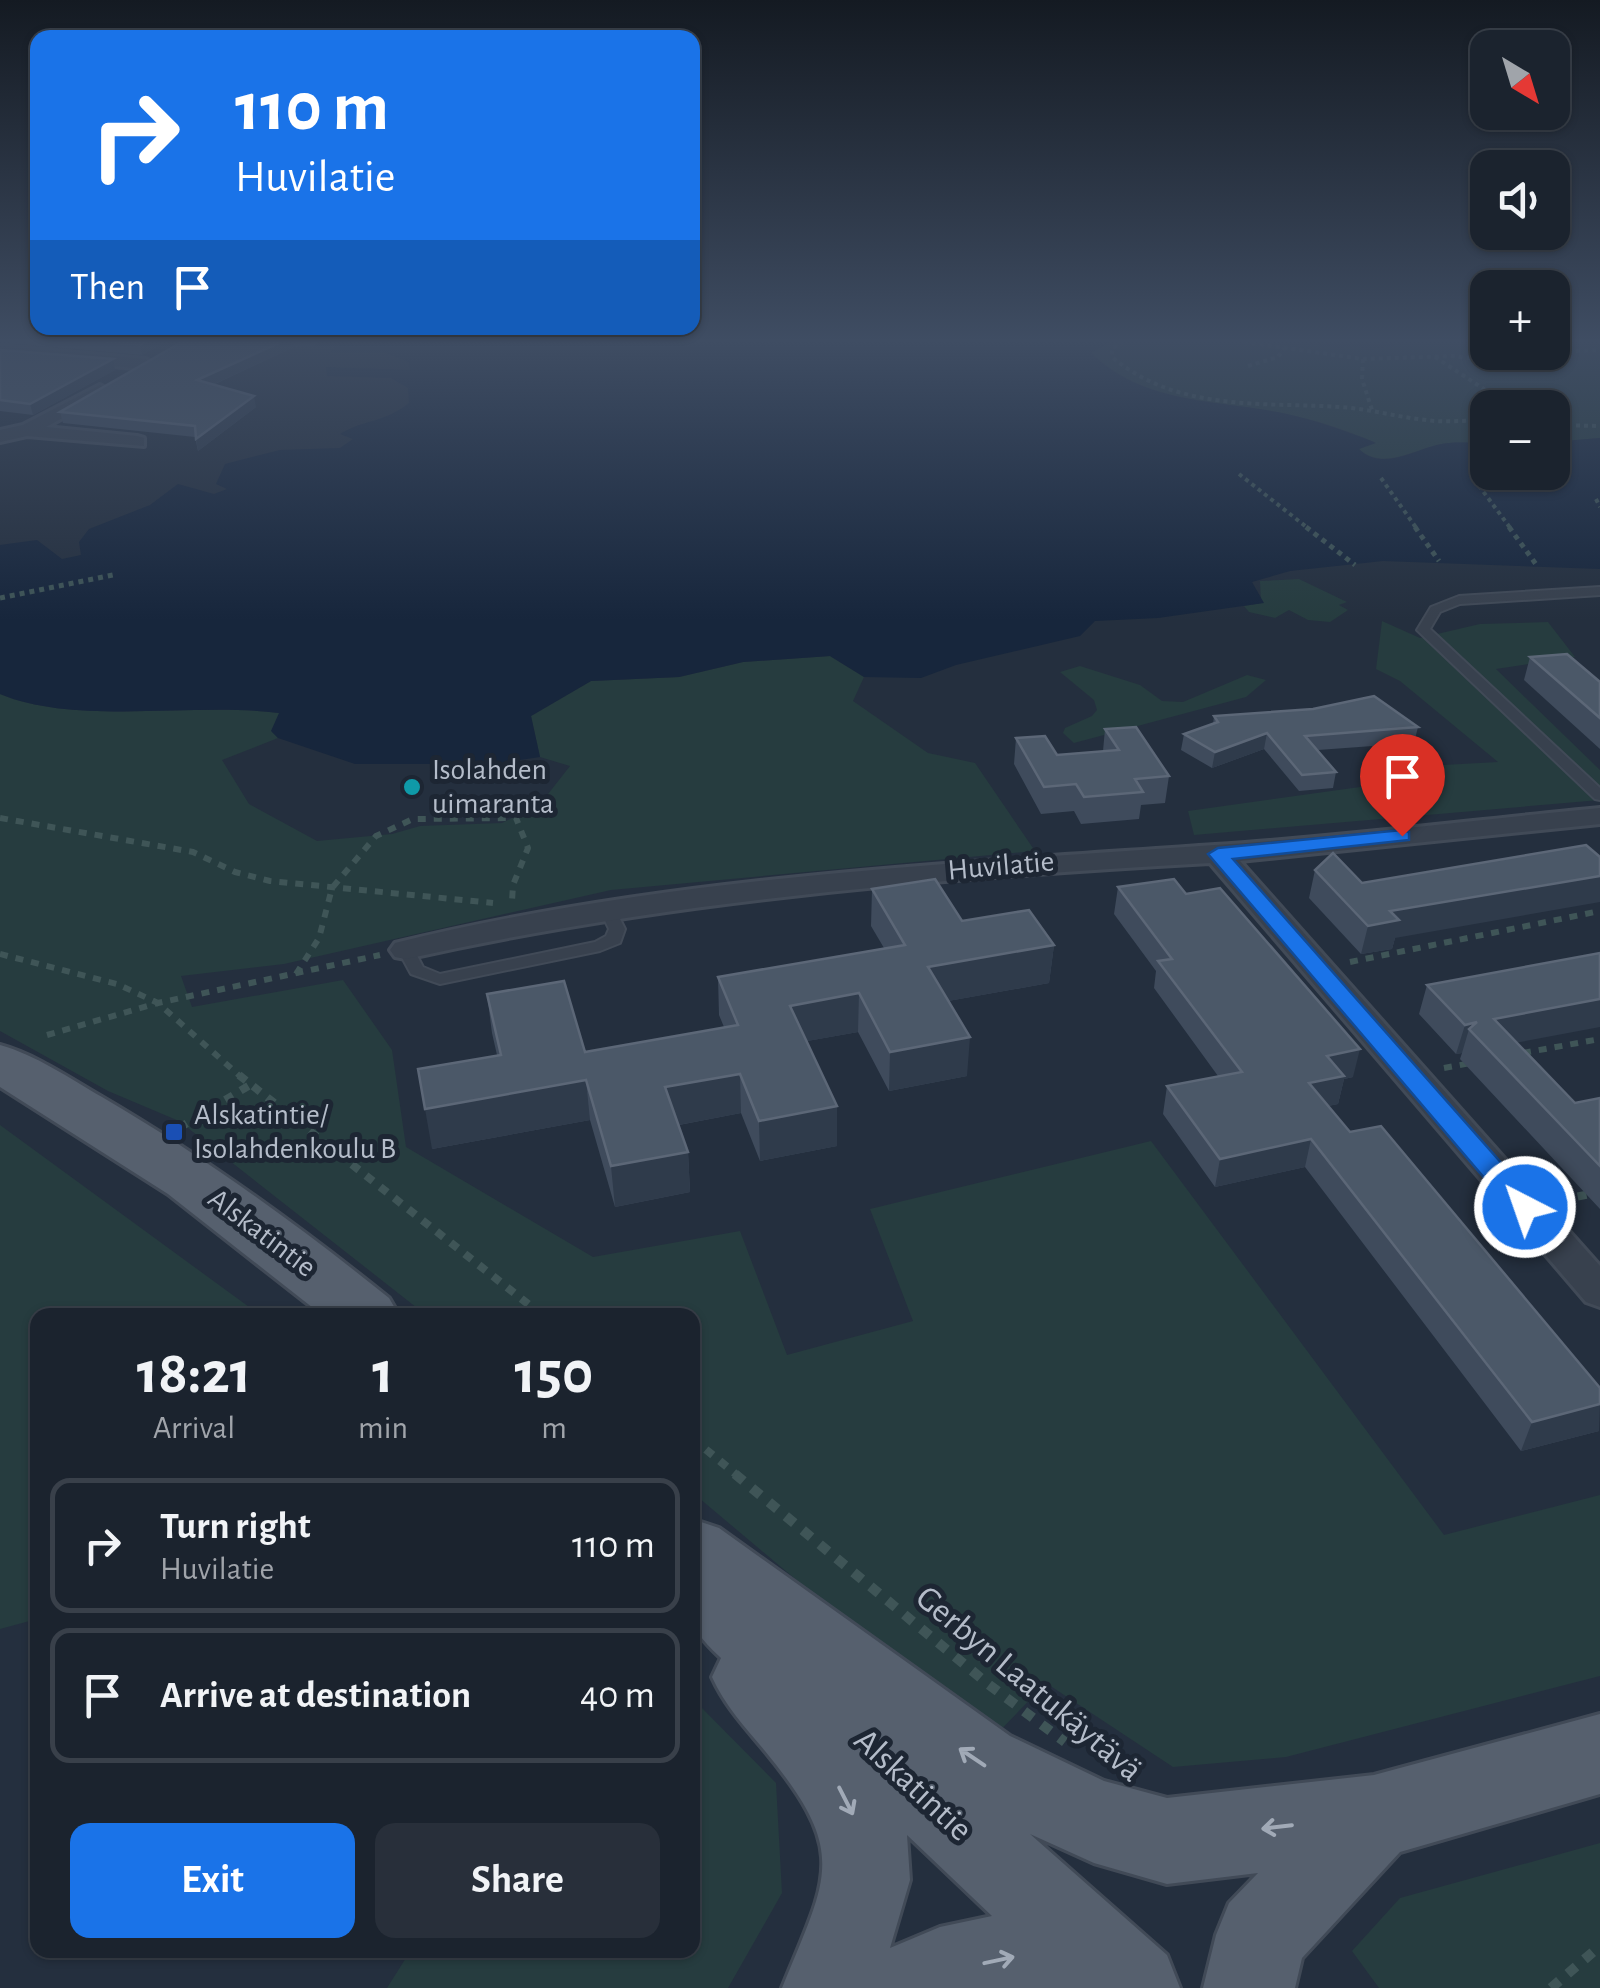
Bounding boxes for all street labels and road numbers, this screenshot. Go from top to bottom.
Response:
street label: Huvilatie [946,846,1056,886]
street label: Alskatintie [203,1183,321,1283]
street label: Gerbyn Laatukäytävä [909,1580,1149,1788]
street label: Alskatintie [847,1722,979,1848]

